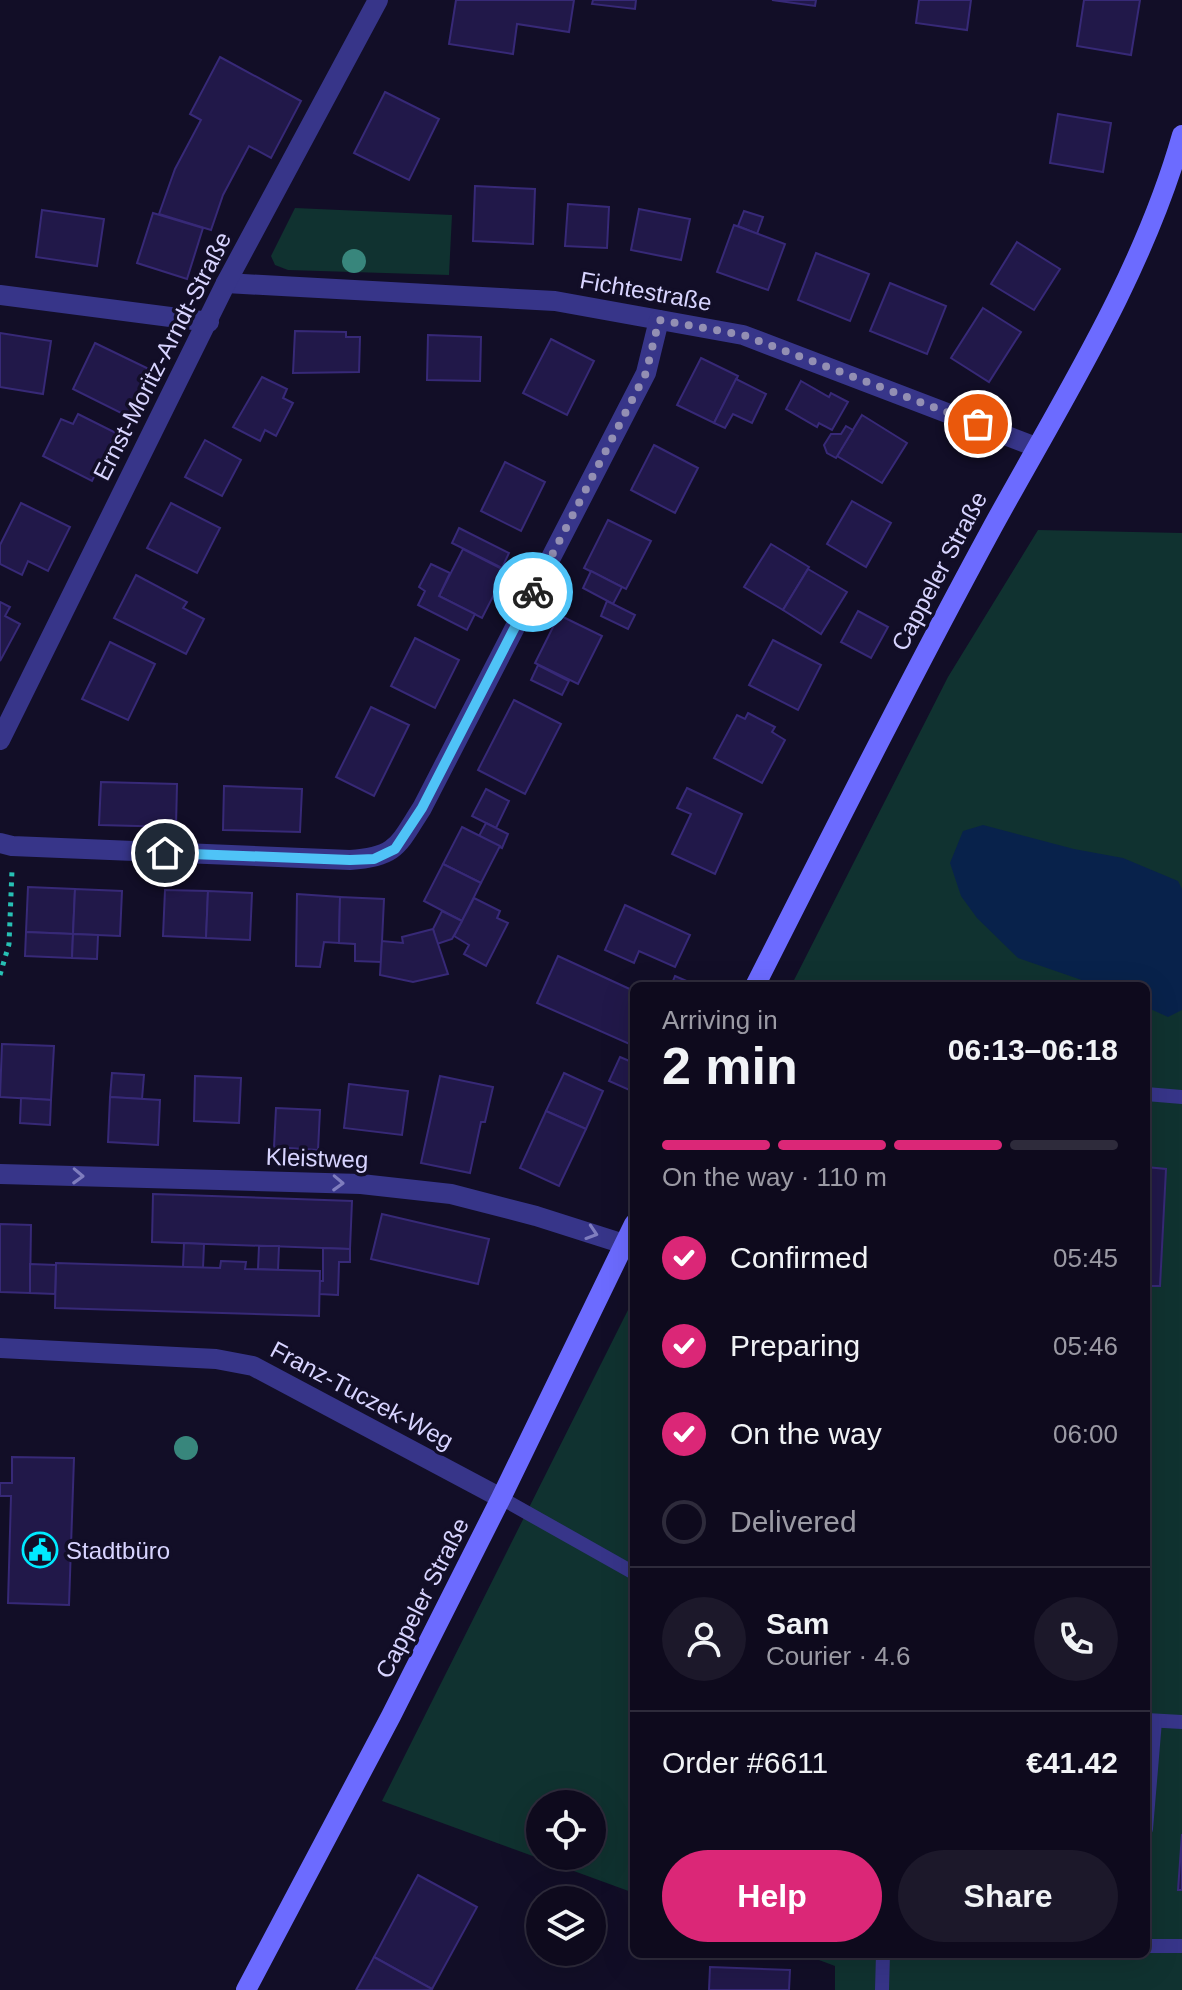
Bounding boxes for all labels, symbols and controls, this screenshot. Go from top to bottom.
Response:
street label: Ernst-Moritz-Arndt-Straße [88,227,236,485]
street label: Fichtestraße [578,266,714,316]
pin [944,390,1012,458]
icon: bag [956,402,1000,446]
street label: Cappeler Straße [886,487,992,655]
courier [493,552,573,632]
icon: bike [511,570,555,614]
pin [131,819,199,887]
icon: home [143,831,187,875]
text: Arriving in [662,1005,778,1035]
text: 06:13–06:18 [948,1033,1118,1066]
text: 2 min [662,1037,798,1095]
street label: Kleistweg [265,1143,369,1173]
text: On the way · 110 m [662,1162,887,1192]
one-way arrow [72,1168,85,1185]
one-way arrow [332,1175,345,1192]
one-way arrow [584,1224,598,1240]
icon: check [662,1236,706,1280]
text: Confirmed [730,1241,868,1274]
text: 05:45 [1053,1243,1118,1273]
icon: check [662,1324,706,1368]
text: Preparing [730,1329,860,1362]
text: 05:46 [1053,1331,1118,1361]
street label: Franz-Tuczek-Weg [266,1335,458,1455]
icon: check [662,1412,706,1456]
text: On the way [730,1417,882,1450]
text: 06:00 [1053,1419,1118,1449]
text: Delivered [730,1505,857,1538]
street label: Cappeler Straße [370,1513,474,1683]
public building icon: Stadtbüro [21,1531,59,1569]
place label: Stadtbüro [66,1537,170,1564]
button: person [662,1597,746,1681]
button: phone [1034,1597,1118,1681]
text: Sam [766,1607,829,1640]
text: Courier · 4.6 [766,1641,911,1671]
text: Order #6611 [662,1746,828,1779]
text: €41.42 [1026,1746,1118,1779]
map controls [526,1790,606,1966]
button: locate [526,1790,606,1870]
button: Help [662,1850,882,1942]
button: Share [898,1850,1118,1942]
button: layers [526,1886,606,1966]

